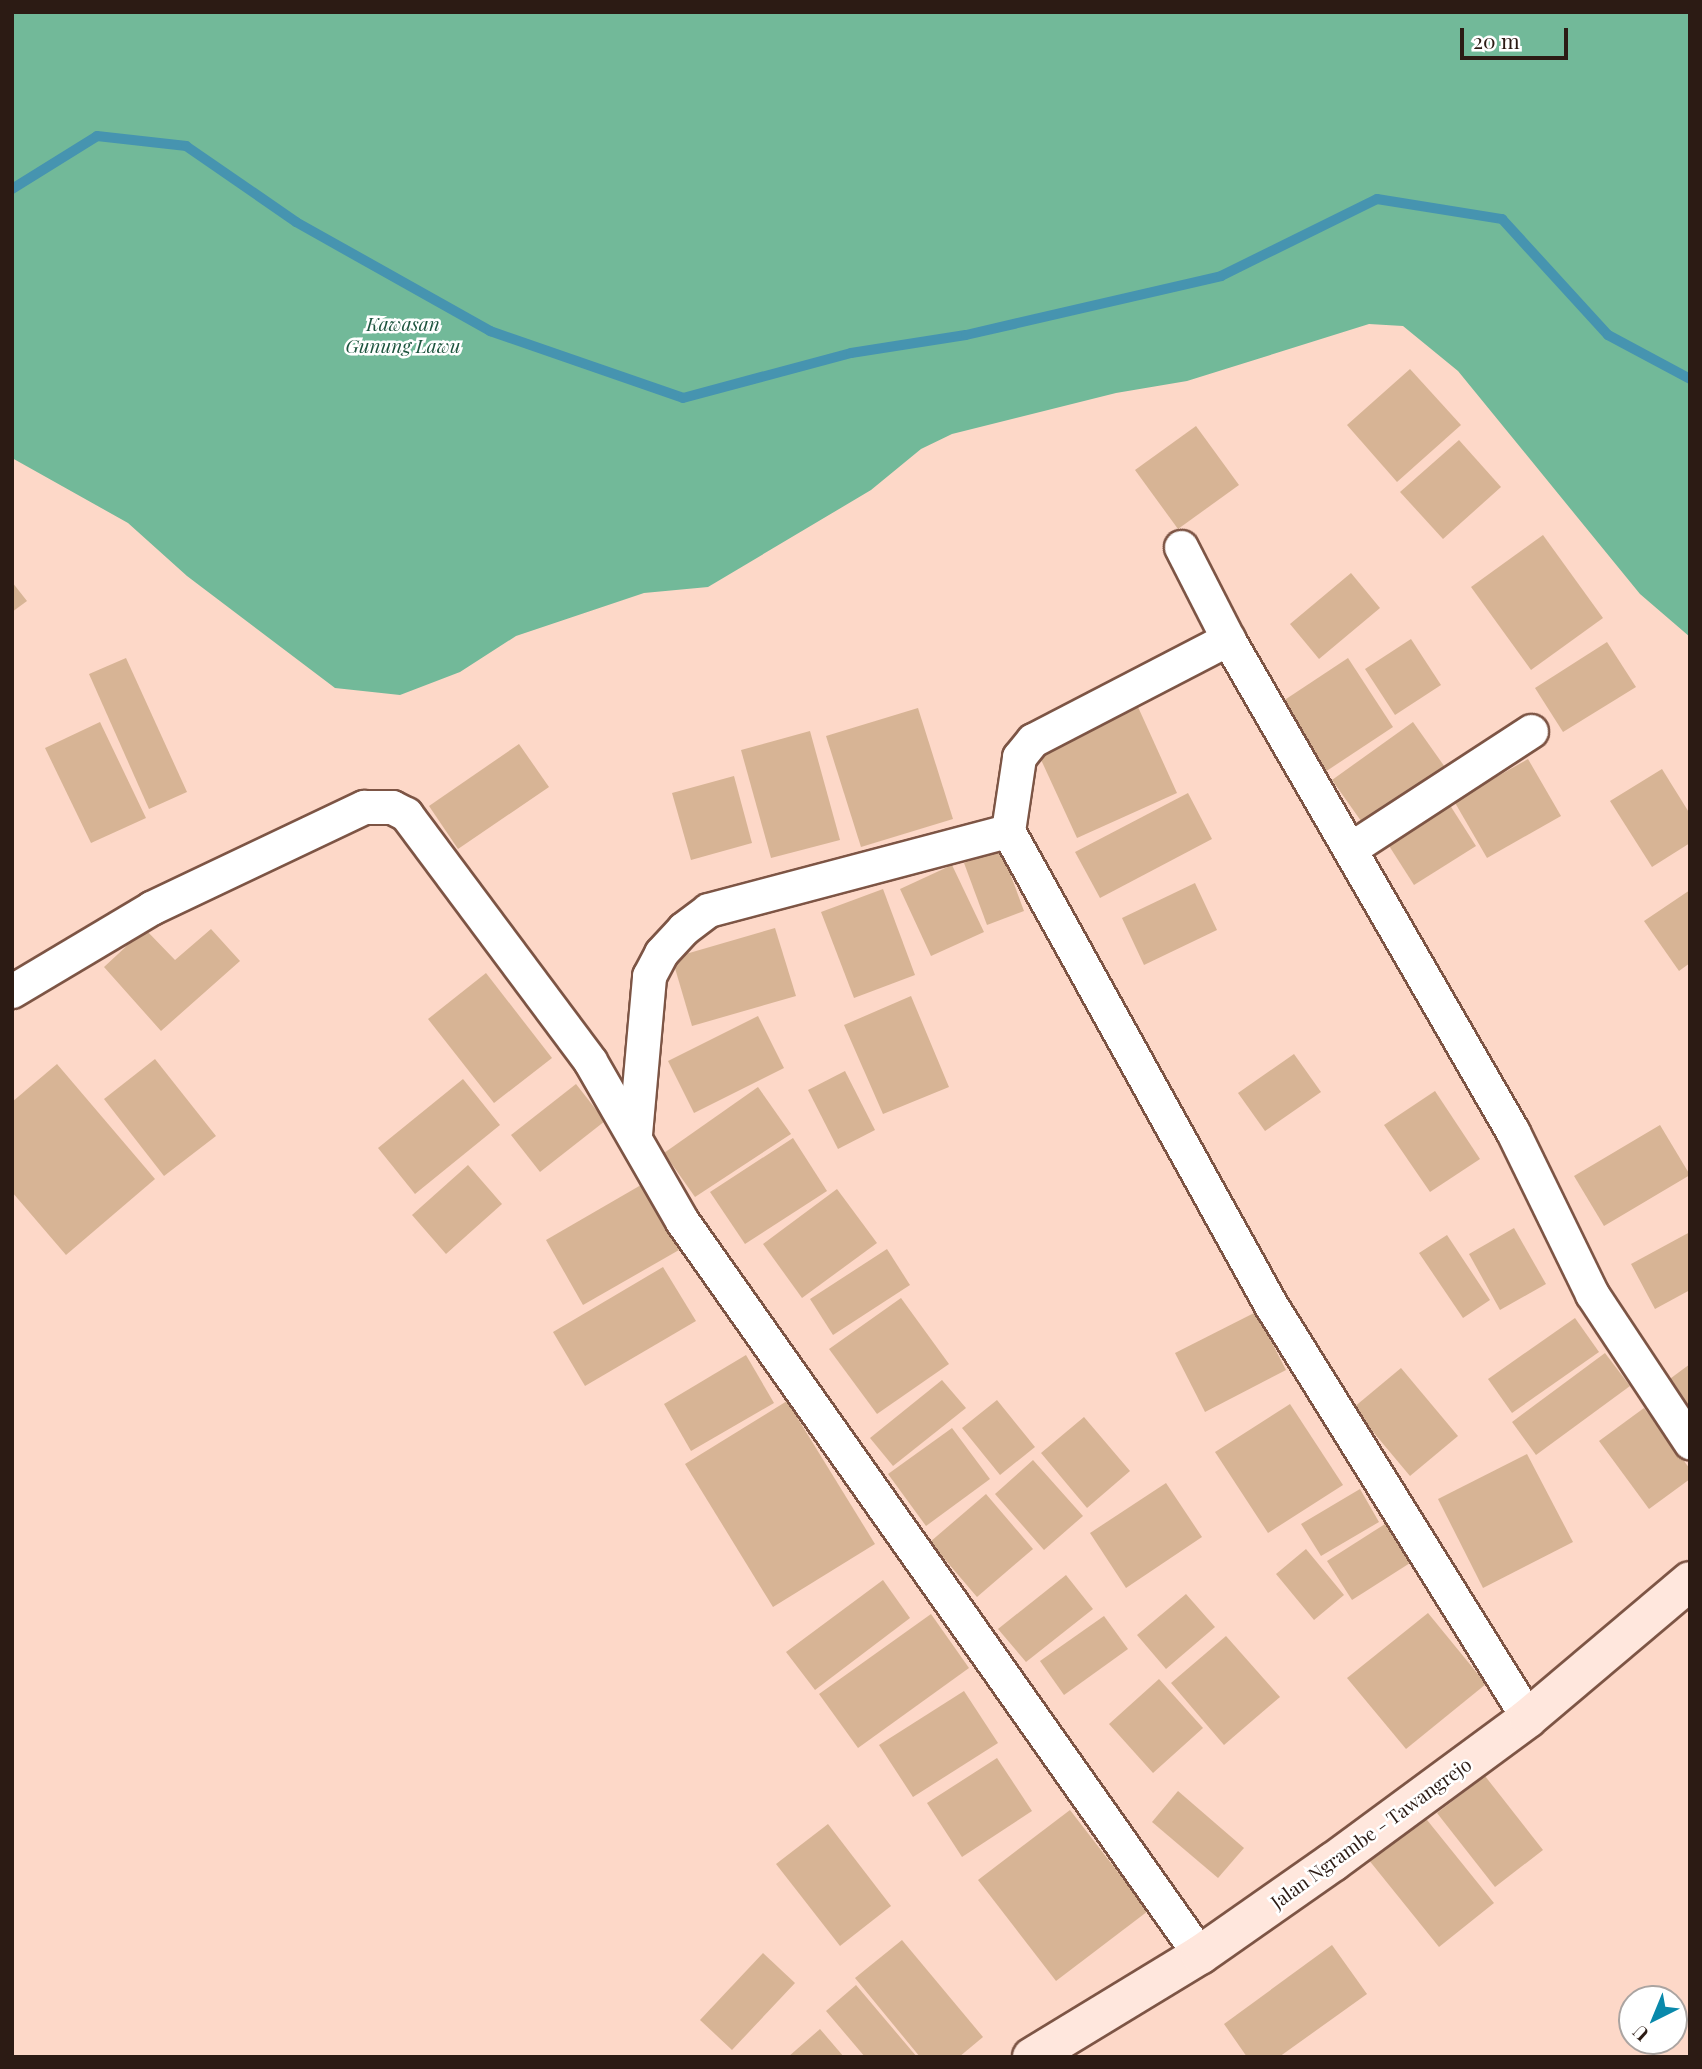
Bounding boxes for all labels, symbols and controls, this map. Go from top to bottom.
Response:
scale bar [1464,14,1572,58]
text: 20 m [1473,26,1520,54]
park label: Kawasan Gunung Lawu [345,313,461,357]
street label: Jalan Ngrambe - Tawangrejo [1266,1752,1476,1914]
north arrow [1618,1985,1688,2055]
text: U [1626,2020,1654,2048]

